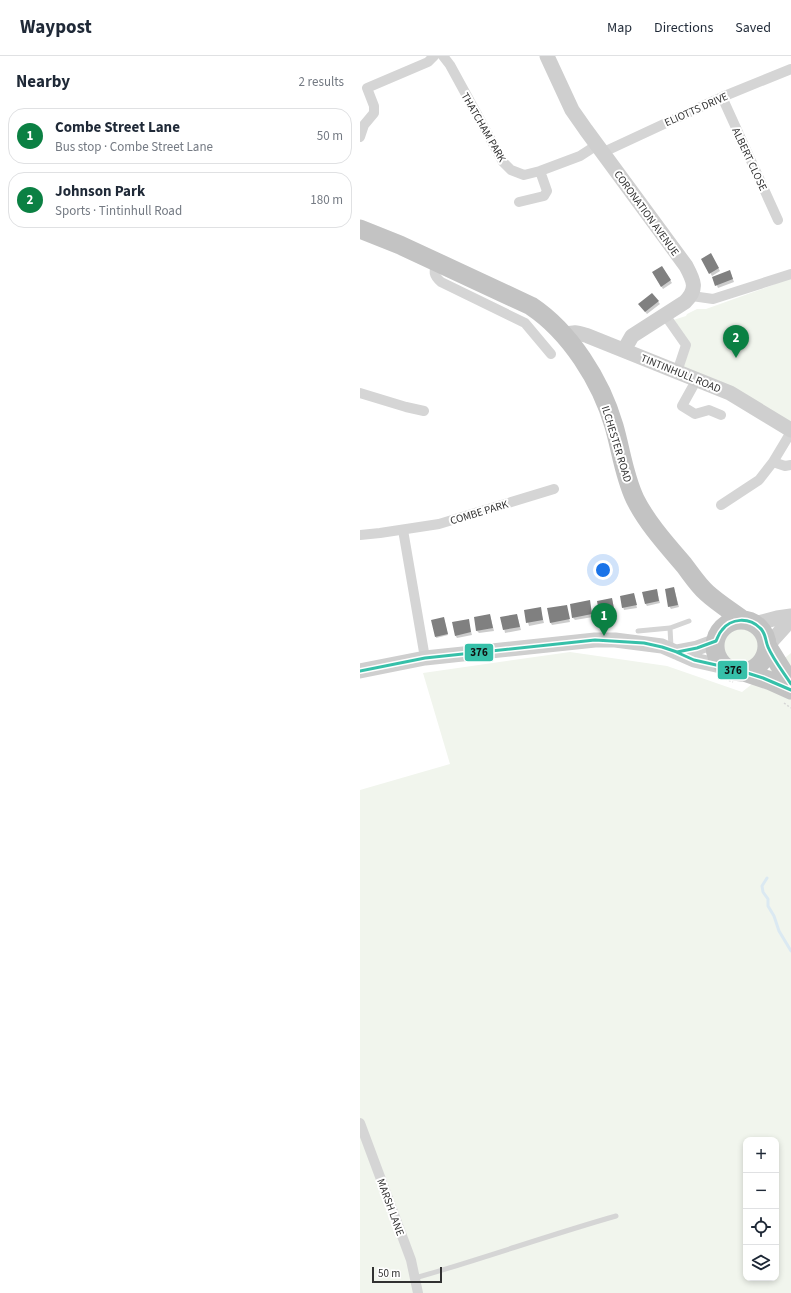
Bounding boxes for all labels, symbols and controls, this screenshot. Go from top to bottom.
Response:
text: Waypost [20,14,92,41]
text: Map [607,18,632,38]
text: Directions [654,18,713,38]
text: Saved [735,18,771,38]
text: Nearby [16,70,70,94]
text: 2 results [299,73,344,91]
street label: ELIOTTS DRIVE [662,89,730,130]
street label: THATCHAM PARK [458,90,510,165]
text: Combe Street Lane [55,117,180,138]
street label: ALBERT CLOSE [728,125,771,193]
text: 1 [27,127,33,145]
text: 50 m [317,127,343,145]
text: Bus stop · Combe Street Lane [55,138,213,156]
street label: CORONATION AVENUE [611,168,683,259]
text: Johnson Park [55,181,145,202]
text: 2 [27,191,33,209]
text: 180 m [310,191,343,209]
text: Sports · Tintinhull Road [55,202,182,220]
pin: 2 [723,325,749,358]
street label: TINTINHULL ROAD [639,351,723,396]
street label: ILCHESTER ROAD [598,404,635,484]
street label: COMBE PARK [448,496,511,528]
your location [593,560,613,580]
pin: 1 [591,603,617,636]
line badge: 376 [464,643,494,662]
text: 376 [470,645,488,660]
line badge: 376 [717,660,748,680]
text: 376 [724,663,742,678]
map controls [743,1137,779,1281]
button: + [743,1137,779,1173]
button: − [743,1173,779,1209]
street label: MARSH LANE [373,1177,408,1238]
button: locate [743,1209,779,1245]
button: layers [743,1245,779,1281]
scale bar [372,1265,442,1284]
text: 50 m [378,1266,400,1281]

